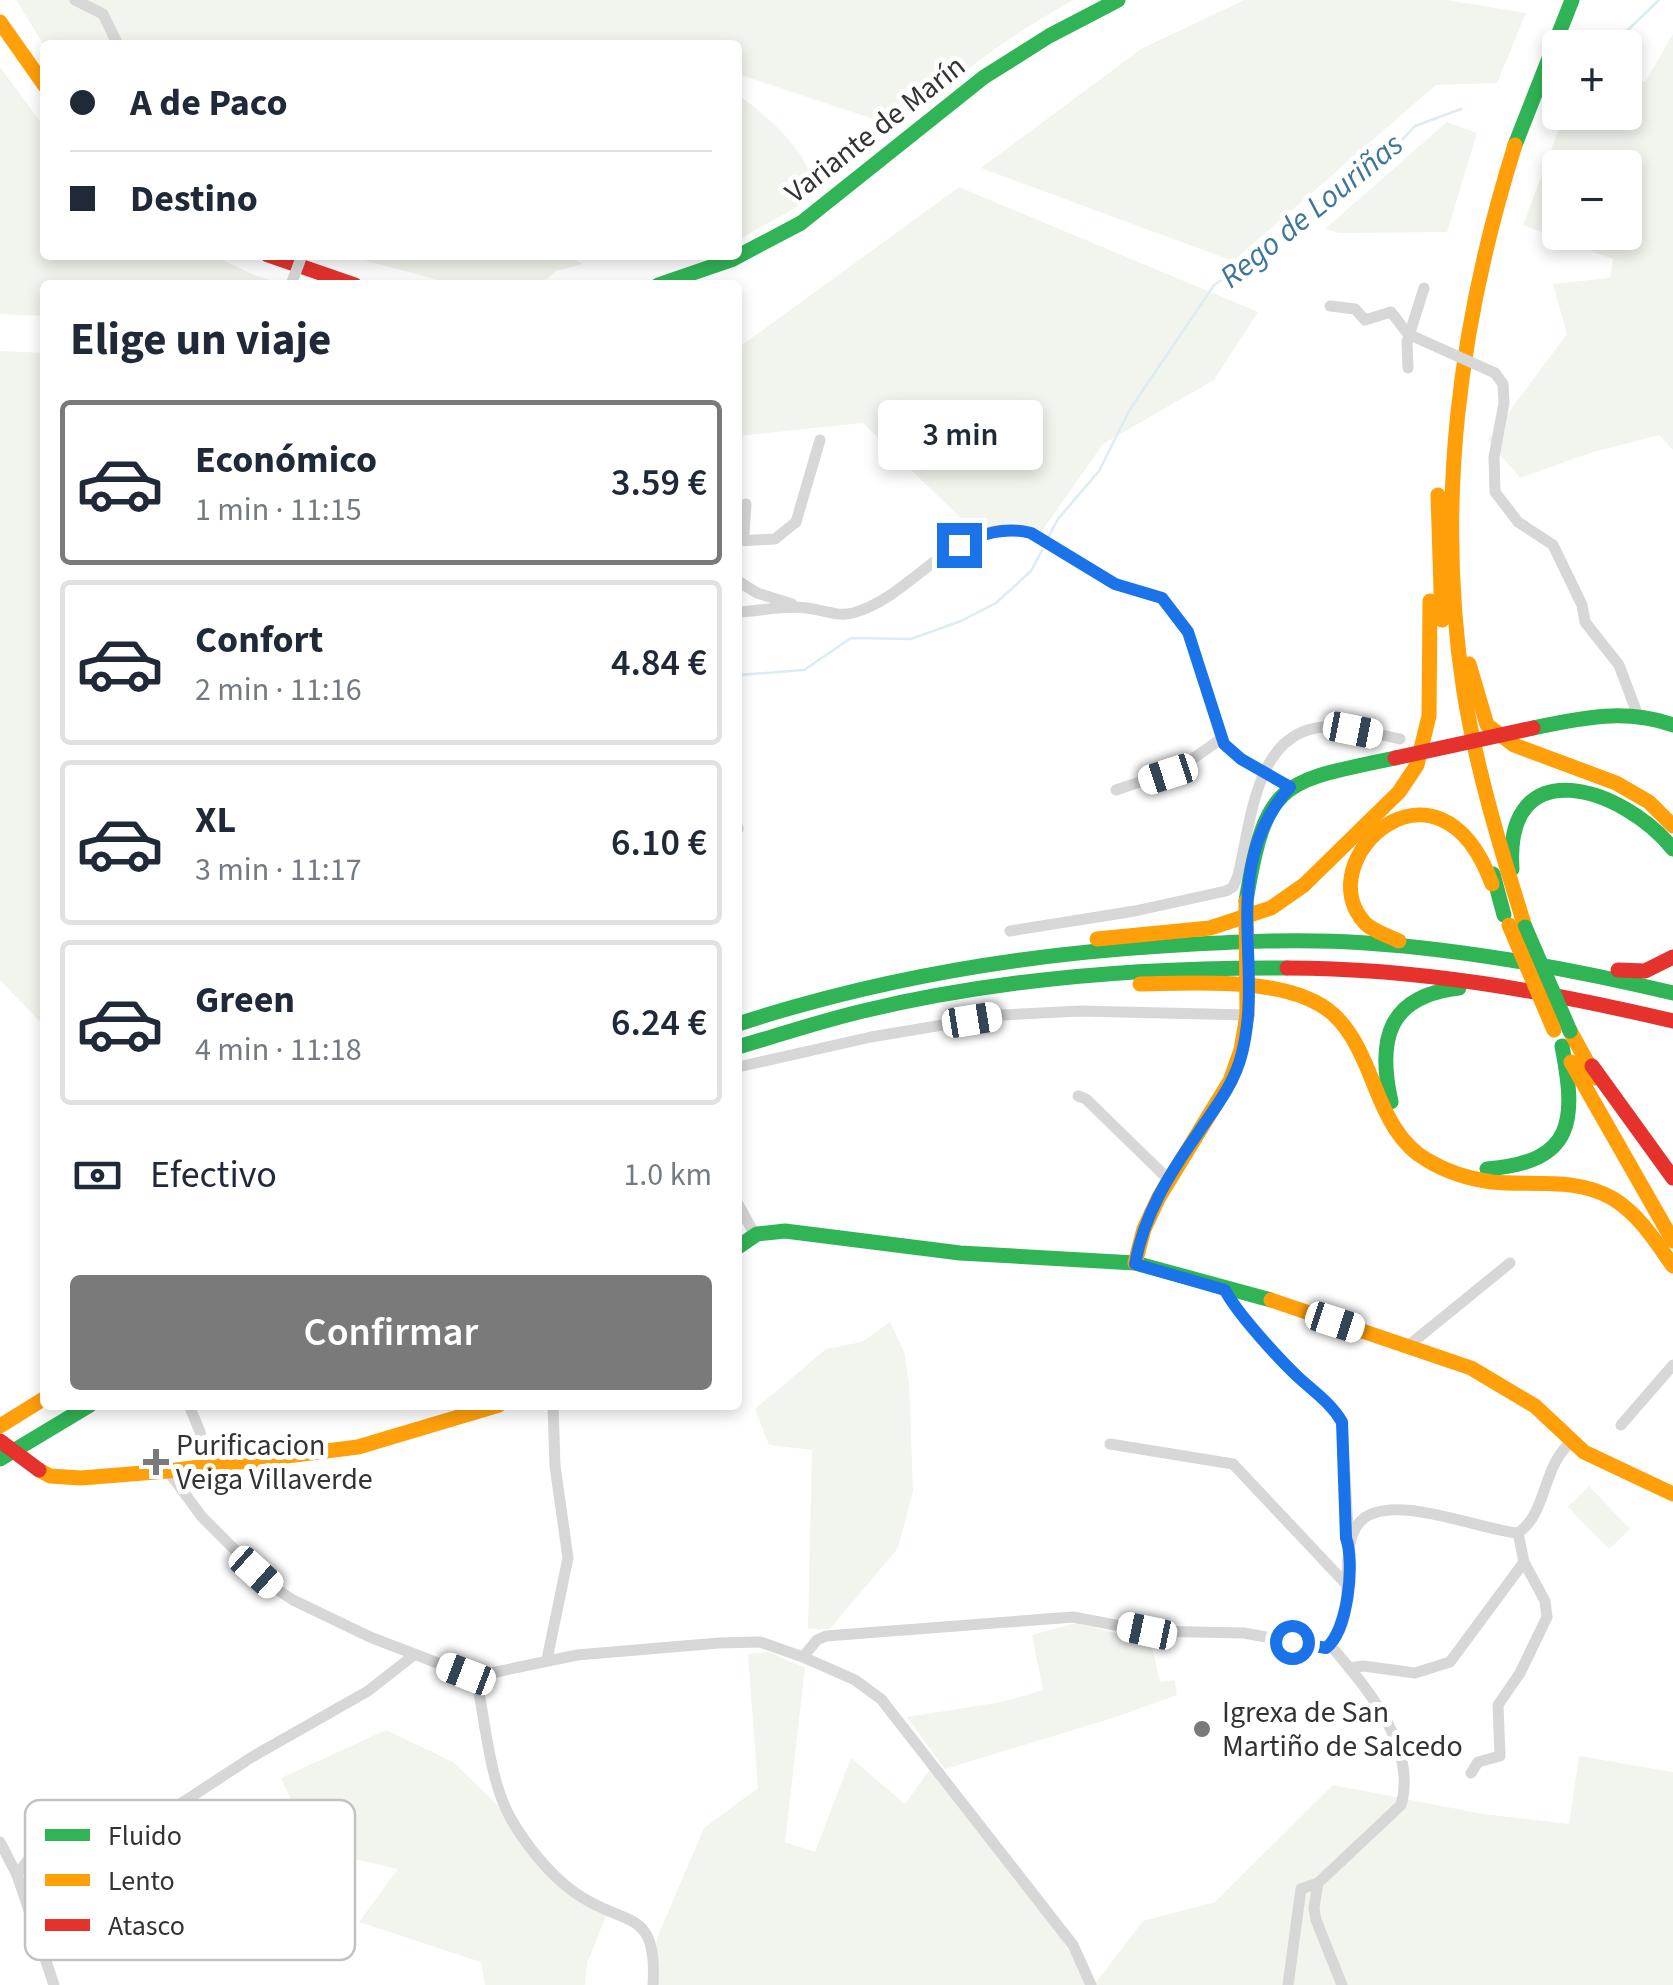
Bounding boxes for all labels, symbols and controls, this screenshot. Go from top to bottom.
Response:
map controls [1542,30,1642,250]
button: + [1542,30,1642,130]
street label: Variante de Marín [776,45,975,214]
text: A de Paco [130,76,288,130]
water label: Rego de Louriñas [1210,122,1413,299]
button: − [1542,150,1642,250]
text: Destino [130,172,258,226]
text: Elige un viaje [70,308,331,372]
callout: 3 min [876,400,1042,470]
text: 3 min [922,412,999,458]
text: Económico [195,433,377,487]
icon: car [75,438,165,528]
text: 3.59 € [611,456,707,510]
text: 1 min · 11:15 [195,487,362,533]
route end [937,523,982,568]
text: Confort [195,613,323,667]
icon: car [75,618,165,708]
text: 4.84 € [611,636,707,690]
text: 2 min · 11:16 [195,667,362,713]
car [1321,710,1385,750]
car [1135,750,1201,798]
text: XL [195,793,236,847]
icon: car [75,798,165,888]
text: 6.10 € [611,816,707,870]
text: 3 min · 11:17 [195,847,362,893]
text: Green [195,973,295,1027]
icon: car [75,978,165,1068]
text: 6.24 € [611,996,707,1050]
car [940,1000,1004,1040]
text: 4 min · 11:18 [195,1027,362,1073]
icon: cash [70,1148,125,1203]
text: Efectivo [150,1148,277,1202]
text: 1.0 km [623,1152,712,1198]
button: Confirmar [70,1275,712,1390]
car [1302,1298,1368,1346]
place label: Purificacion Veiga Villaverde [176,1424,373,1501]
marker: Purificacion Veiga Villaverde [145,1451,167,1473]
car [224,1541,288,1603]
car [1115,1610,1179,1652]
route start [1270,1620,1315,1665]
car [433,1649,499,1699]
place label: Igrexa de San Martiño de Salcedo [1222,1691,1463,1768]
marker: Igrexa de San Martiño de Salcedo [1191,1718,1213,1740]
legend [25,1800,355,1960]
text: Fluido [108,1816,182,1856]
text: Lento [108,1861,175,1901]
text: Atasco [108,1906,185,1946]

